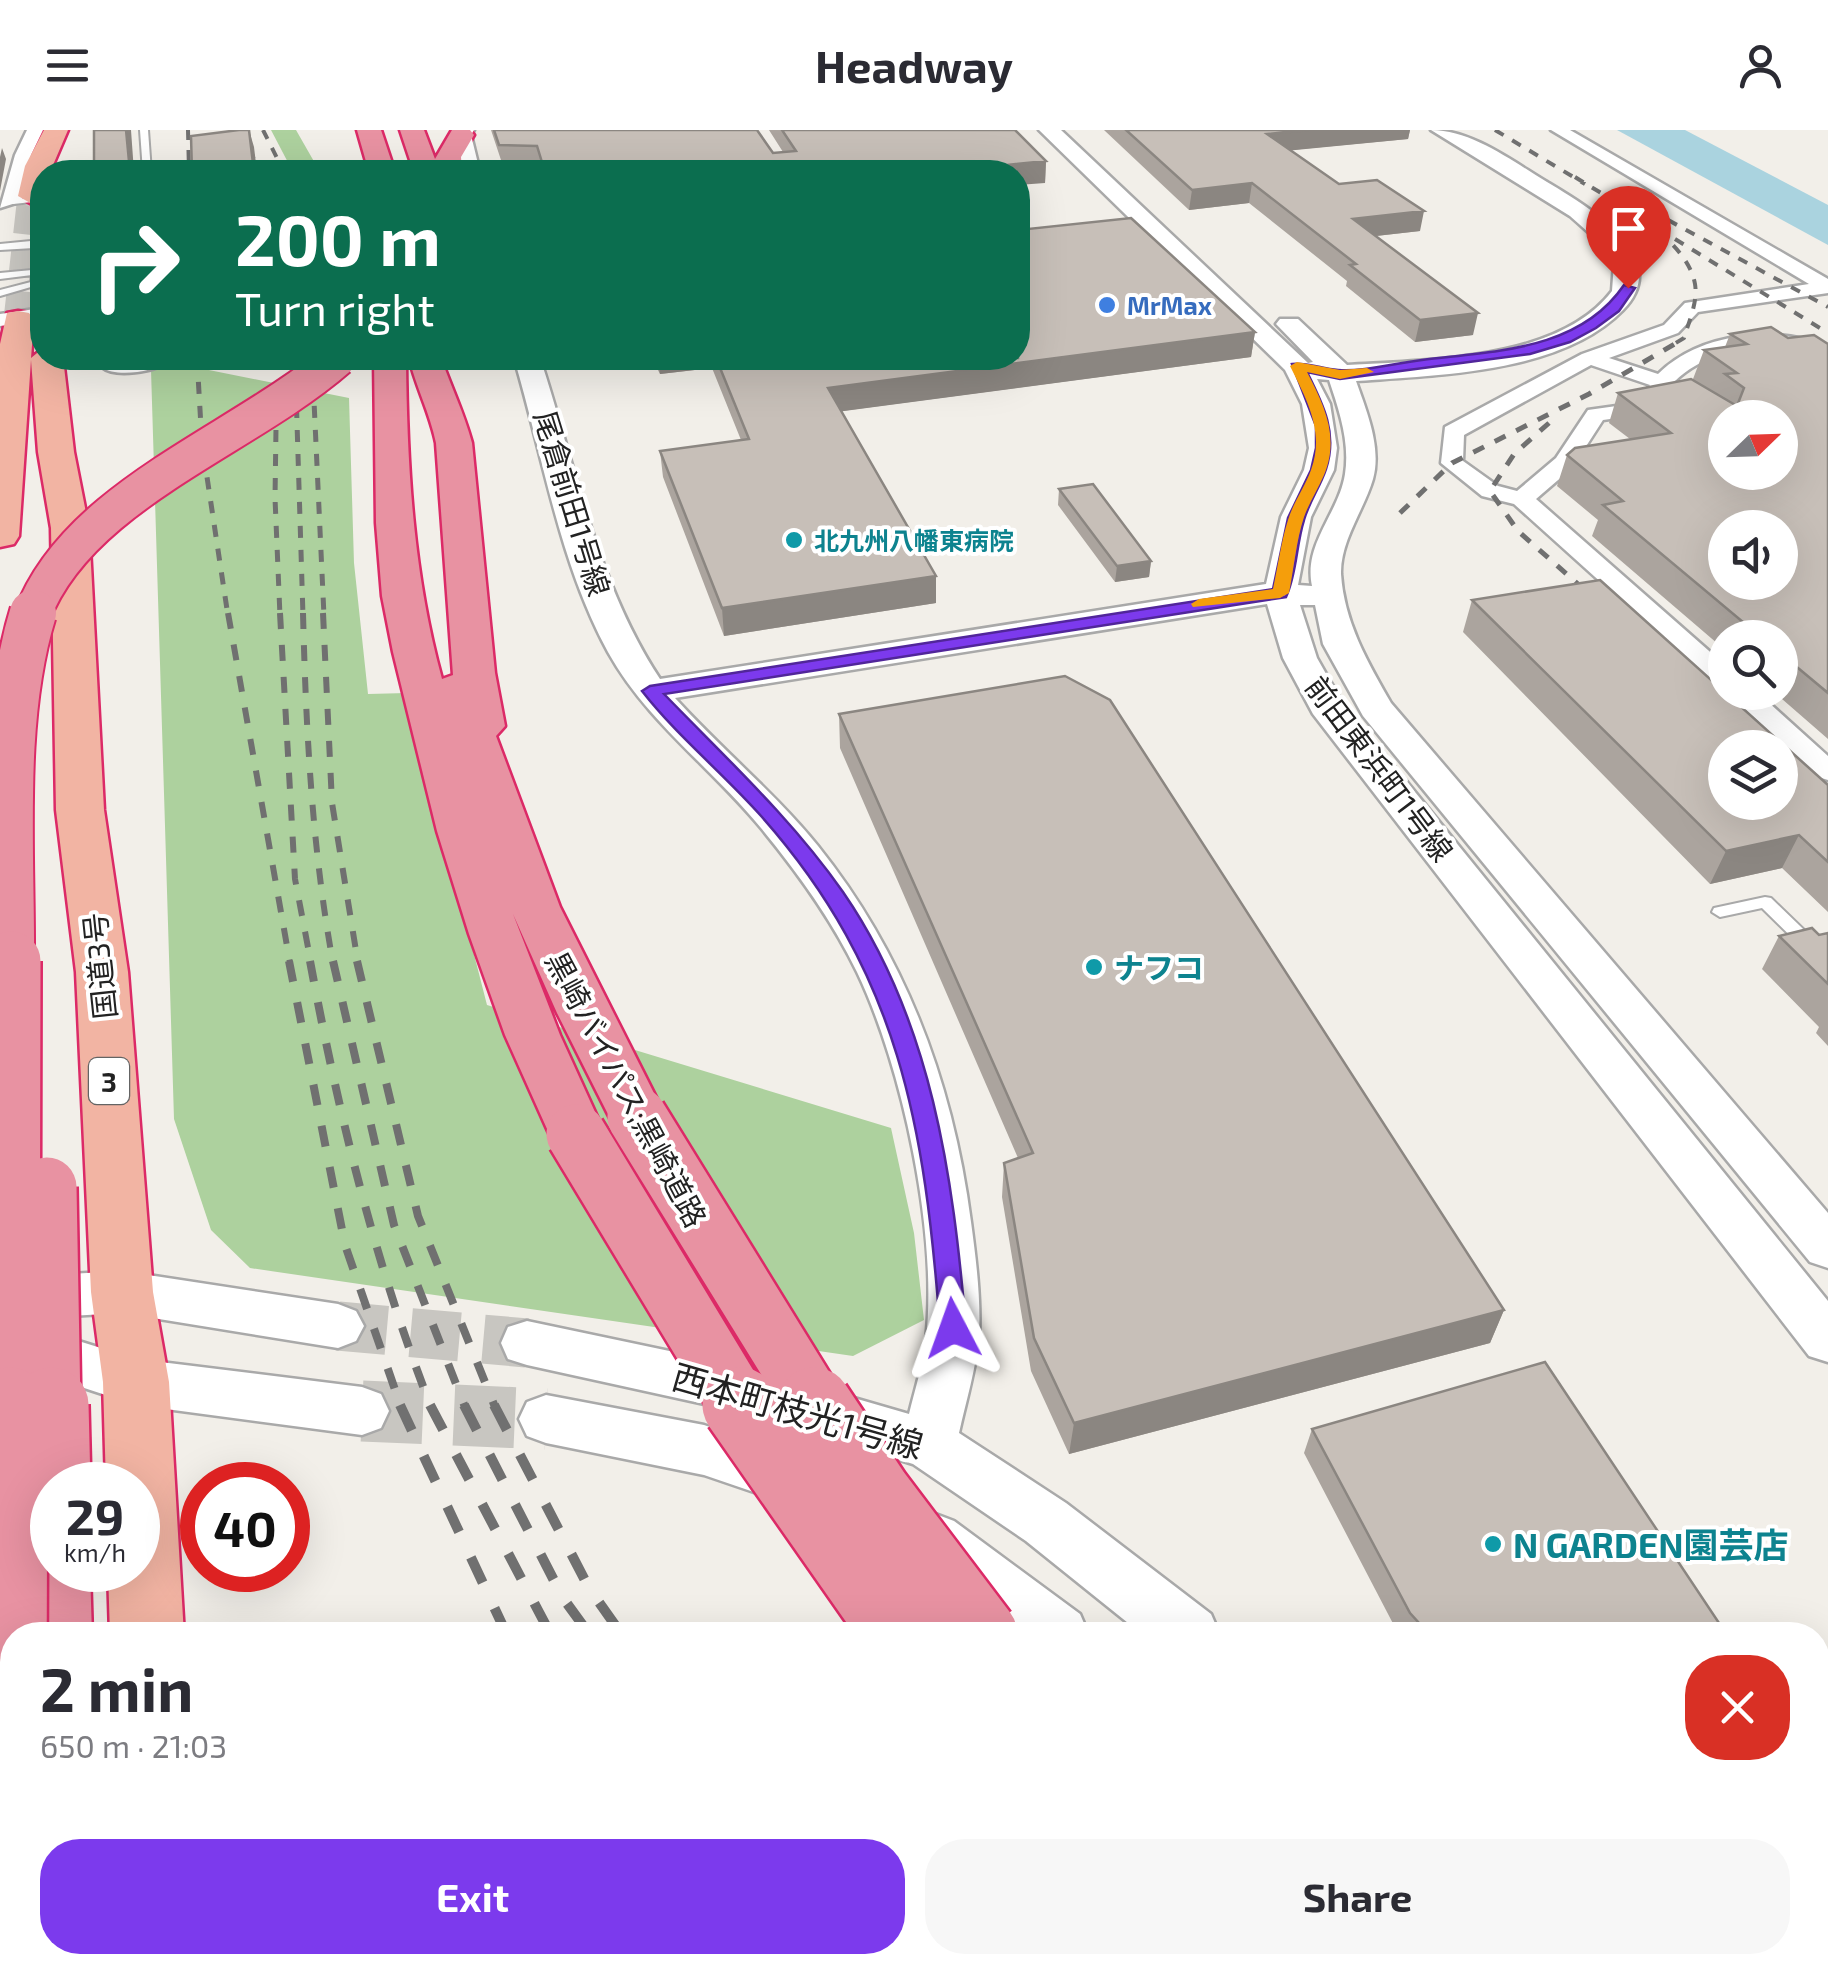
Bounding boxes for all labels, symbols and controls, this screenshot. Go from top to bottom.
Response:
icon: menu [40,38,95,93]
text: Headway [815,38,1013,92]
icon: person [1733,38,1788,93]
pin [1586,186,1671,289]
text: 200 m [235,196,441,280]
icon: right [70,200,200,330]
icon: arrive [1601,201,1656,256]
text: Turn right [235,281,435,335]
place label: MrMax [1127,290,1212,320]
marker: MrMax [1096,294,1118,316]
north arrow [1708,400,1798,490]
map controls [1708,400,1798,820]
street label: 尾倉前田1号線 [528,406,618,600]
button: sound [1708,510,1798,600]
place label: 北九州八幡東病院 [814,525,1014,555]
marker: 北九州八幡東病院 [783,529,805,551]
button: search [1708,620,1798,710]
street label: 前田東浜町1号線 [1299,669,1461,867]
button: layers [1708,730,1798,820]
street label: 国道3号 [76,911,122,1021]
street label: 黒崎バイパス;黒崎道路 [539,945,715,1233]
place label: ナフコ [1114,949,1204,985]
marker: ナフコ [1083,956,1105,978]
road number: 3 [89,1058,129,1104]
position arrow [901,1276,1005,1380]
street label: 西本町枝光1号線 [668,1354,928,1466]
speed limit sign: 40 [180,1462,310,1592]
text: 29 [66,1485,124,1545]
place label: N GARDEN園芸店 [1513,1523,1788,1565]
marker: N GARDEN園芸店 [1482,1533,1504,1555]
text: km/h [64,1537,126,1567]
text: 2 min [40,1652,193,1724]
button: close [1685,1655,1790,1760]
text: 650 m · 21:03 [40,1726,227,1764]
button: Exit [40,1839,905,1954]
button: Share [925,1839,1790,1954]

